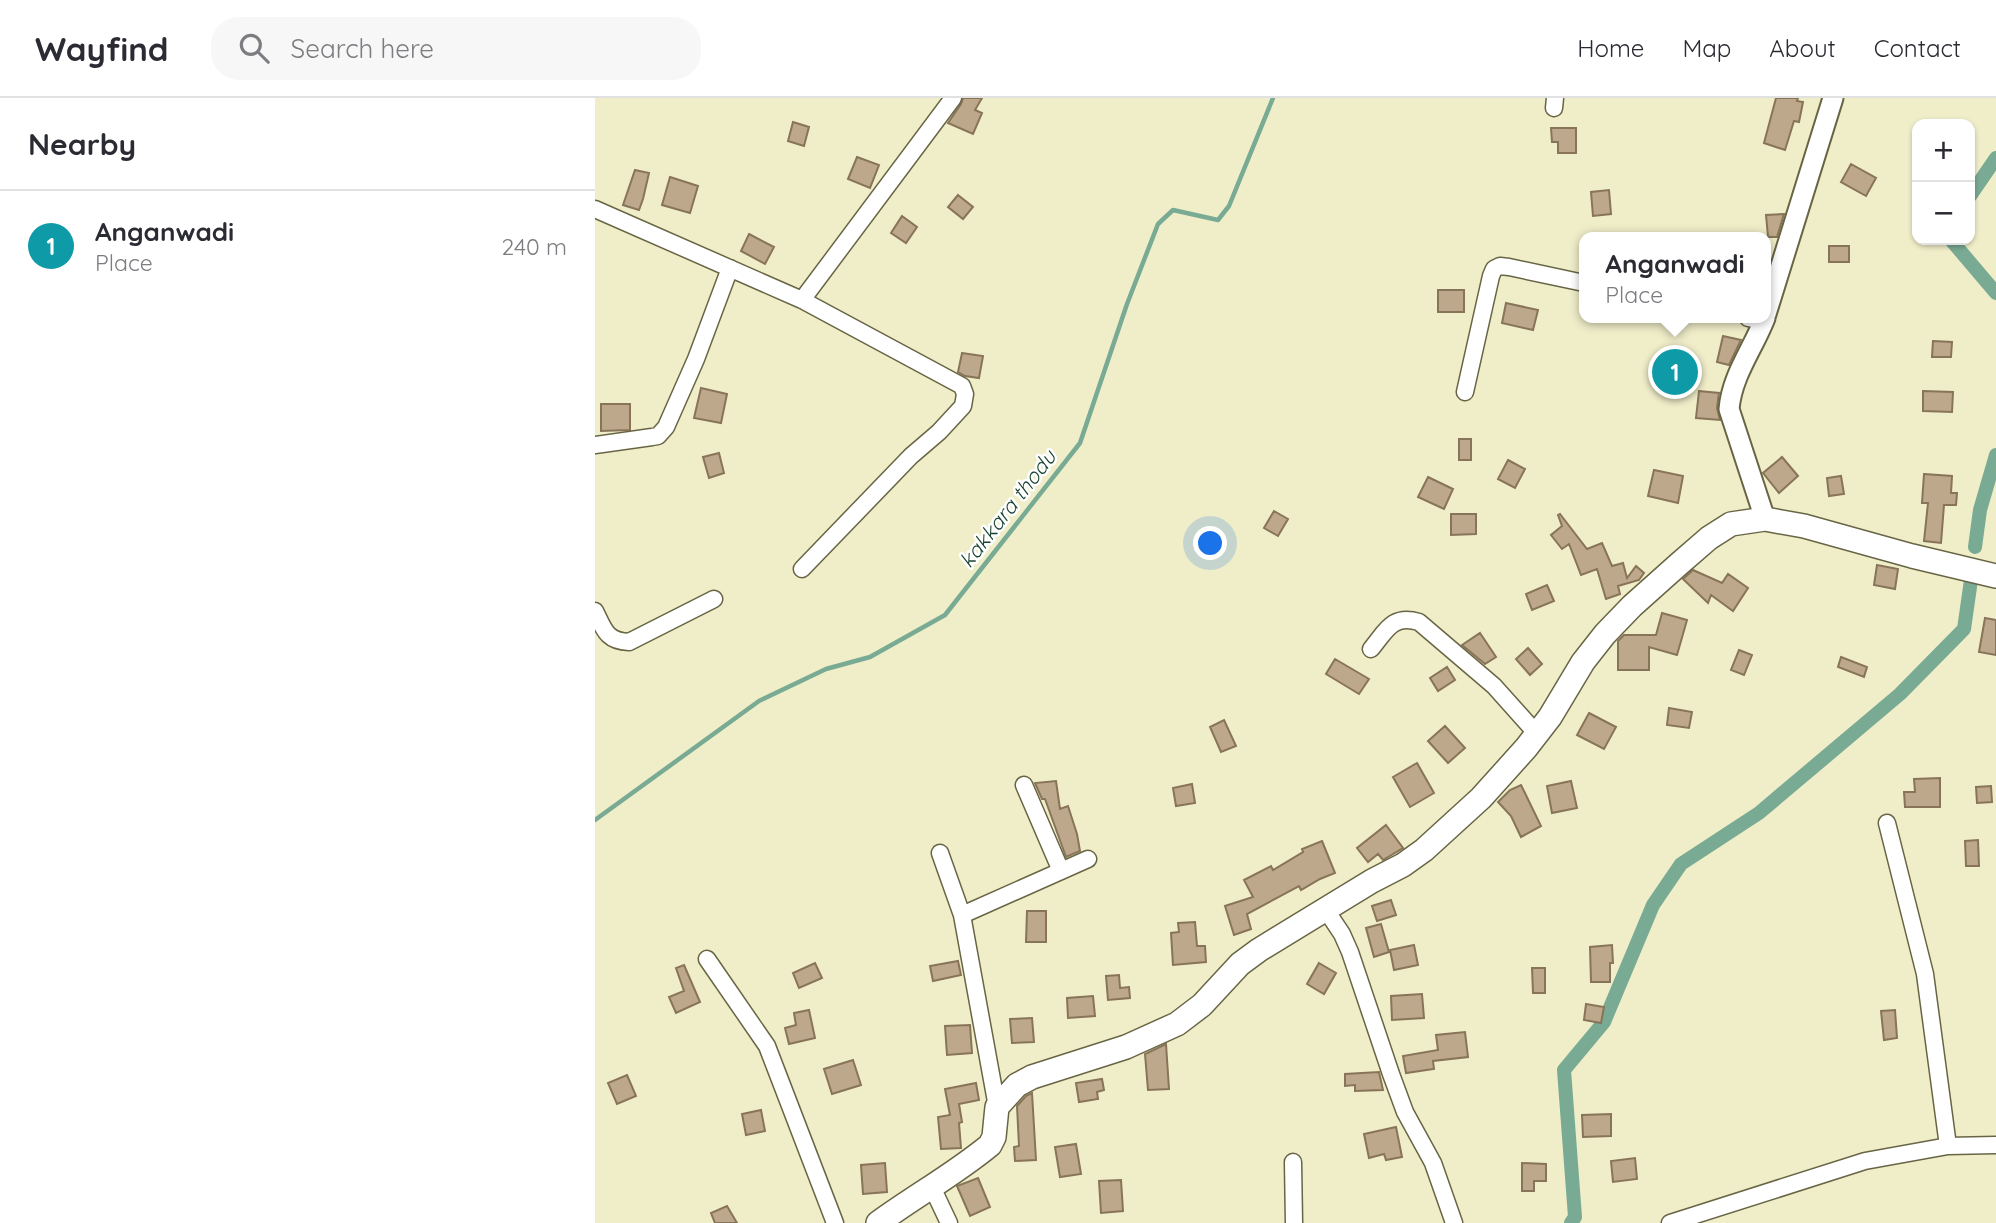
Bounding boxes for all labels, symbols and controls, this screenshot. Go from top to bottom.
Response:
search box [211,17,701,80]
text: Wayfind [35,28,169,69]
icon: search [235,29,273,67]
text: Search here [291,32,434,65]
text: Home [1577,33,1644,63]
text: Map [1682,33,1731,63]
text: About [1769,33,1836,63]
text: Contact [1874,33,1961,63]
map controls [1912,119,1975,245]
button: + [1912,119,1975,182]
text: Nearby [28,125,136,163]
button: − [1912,182,1975,245]
text: Anganwadi [95,215,234,248]
text: 1 [47,232,55,261]
text: 240 m [502,232,567,261]
popup [1579,232,1771,323]
text: Anganwadi [1605,247,1745,280]
text: Place [95,248,153,277]
text: Place [1605,280,1663,309]
pin: 1 [1652,346,1698,398]
water label: kakkara thodu [953,444,1062,572]
your location [1193,526,1227,560]

